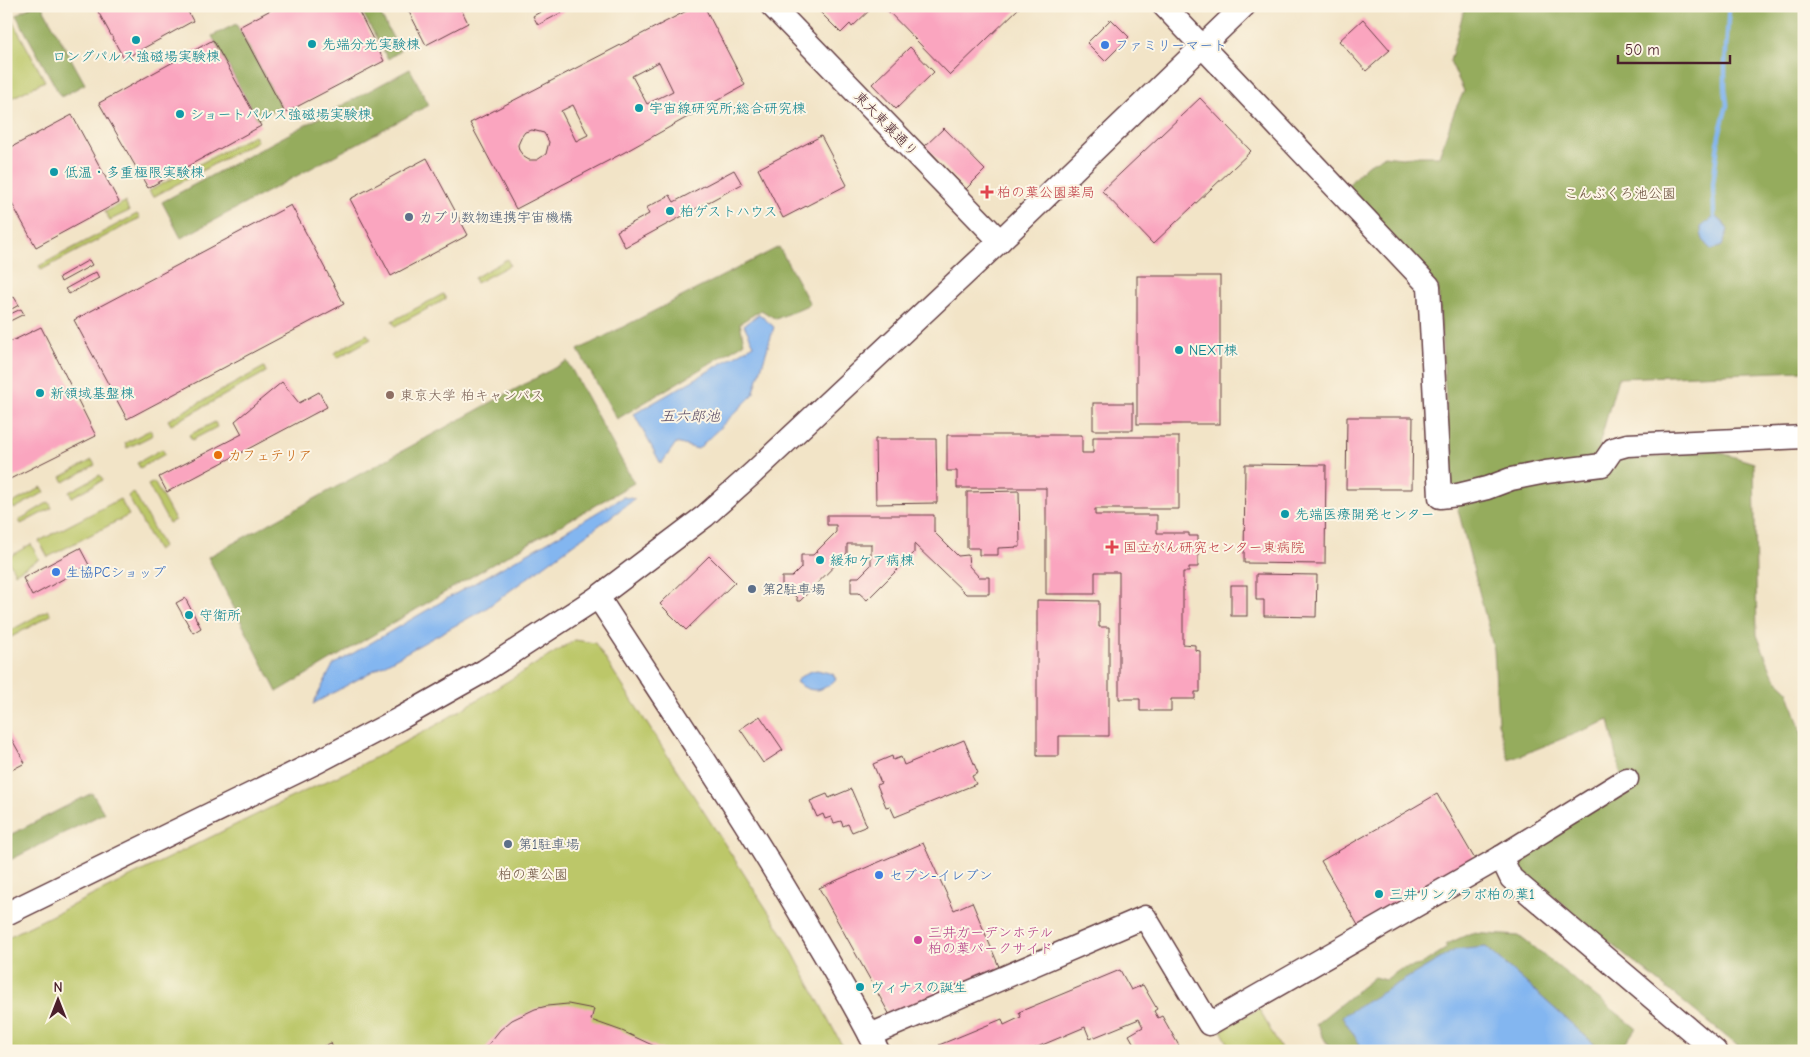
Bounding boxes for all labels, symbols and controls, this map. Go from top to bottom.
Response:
scale bar [1618,32,1730,64]
marker: ロングパルス強磁場実験棟 [130,34,142,46]
place label: 先端分光実験棟 [322,36,421,53]
place label: ファミリーマート [1115,37,1227,54]
marker: 先端分光実験棟 [306,38,318,50]
marker: ファミリーマート [1099,39,1111,51]
text: 50 m [1625,41,1660,59]
place label: ロングパルス強磁場実験棟 [52,48,221,65]
street label: 東大東裏通り [851,88,921,160]
place label: 宇宙線研究所;総合研究棟 [649,100,807,117]
marker: 宇宙線研究所;総合研究棟 [633,102,645,114]
place label: ショートパルス強磁場実験棟 [190,106,372,123]
marker: ショートパルス強磁場実験棟 [174,108,186,120]
place label: 低温・多重極限実験棟 [64,164,205,181]
marker: 低温・多重極限実験棟 [48,166,60,178]
place label: 柏の葉公園薬局 [997,184,1095,201]
park label: こんぶくろ池公園 [1564,185,1676,202]
marker: 柏の葉公園薬局 [981,186,993,198]
place label: 柏ゲストハウス [680,203,777,220]
marker: 柏ゲストハウス [664,205,676,217]
place label: カブリ数物連携宇宙機構 [419,209,573,226]
marker: カブリ数物連携宇宙機構 [403,211,415,223]
place label: NEXT棟 [1189,342,1239,359]
marker: NEXT棟 [1173,344,1185,356]
place label: 新領域基盤棟 [50,385,135,402]
marker: 新領域基盤棟 [34,387,46,399]
place label: 東京大学 柏キャンパス [400,387,544,404]
marker: 東京大学 柏キャンパス [384,389,396,401]
water label: 五六郎池 [660,407,721,425]
place label: カフェテリア [228,447,312,464]
marker: カフェテリア [212,449,224,461]
place label: 先端医療開発センター [1295,506,1434,523]
marker: 先端医療開発センター [1279,508,1291,520]
place label: 国立がん研究センター東病院 [1123,539,1304,556]
marker: 国立がん研究センター東病院 [1105,540,1119,554]
place label: 緩和ケア病棟 [830,552,915,569]
marker: 緩和ケア病棟 [814,554,826,566]
place label: 生協PCショップ [66,564,166,581]
marker: 生協PCショップ [50,566,62,578]
place label: 第2駐車場 [762,581,825,598]
marker: 第2駐車場 [746,583,758,595]
place label: 守衛所 [199,607,241,624]
marker: 守衛所 [183,609,195,621]
place label: 第1駐車場 [518,836,580,853]
marker: 第1駐車場 [502,838,514,850]
park label: 柏の葉公園 [498,866,568,883]
place label: セブン-イレブン [889,867,993,884]
marker: セブン-イレブン [873,869,885,881]
place label: 三井リンクラボ柏の葉1 [1389,886,1535,903]
marker: 三井リンクラボ柏の葉1 [1373,888,1385,900]
place label: 三井ガーデンホテル 柏の葉パークサイド [928,924,1053,957]
marker: 三井ガーデンホテル 柏の葉パークサイド [912,934,924,946]
north arrow [32,974,82,1024]
text: N [53,979,63,996]
place label: ヴィナスの誕生 [870,979,967,996]
marker: ヴィナスの誕生 [854,981,866,993]

